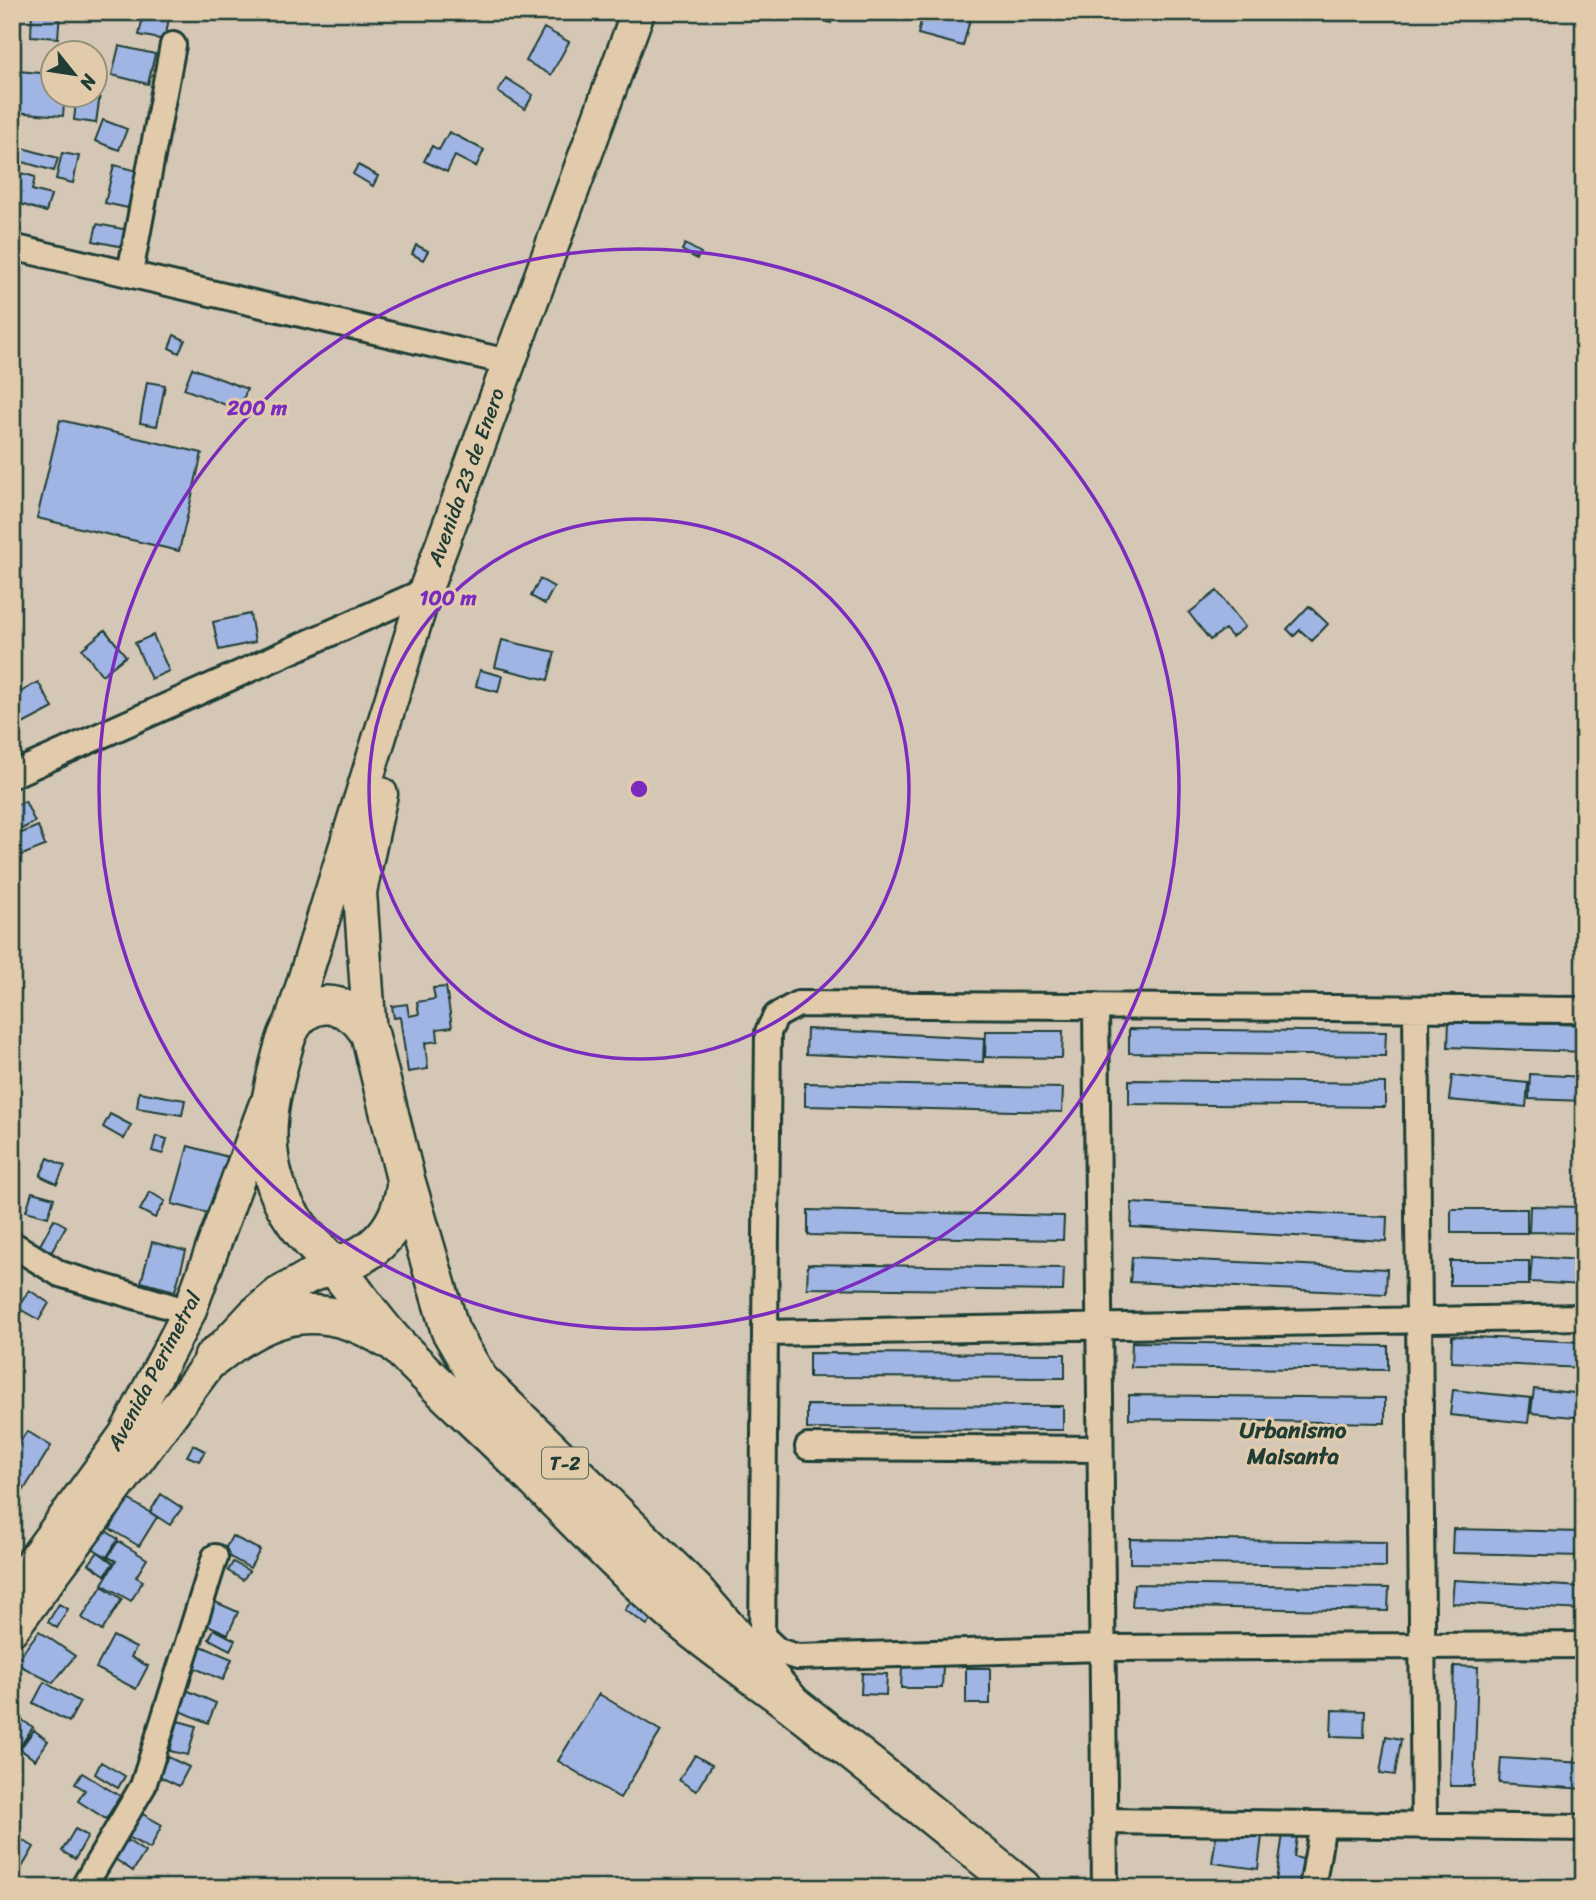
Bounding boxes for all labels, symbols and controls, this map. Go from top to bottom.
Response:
north arrow [38,38,108,108]
text: N [70,67,106,97]
street label: Avenida 23 de Enero [416,382,516,573]
text: 200 m [226,389,288,427]
text: 100 m [419,579,477,617]
centre of rings [627,777,651,801]
street label: Avenida Perimetral [95,1283,213,1459]
district label: Urbanismo Maisanta [1240,1410,1347,1477]
road number: T-2 [542,1448,588,1478]

